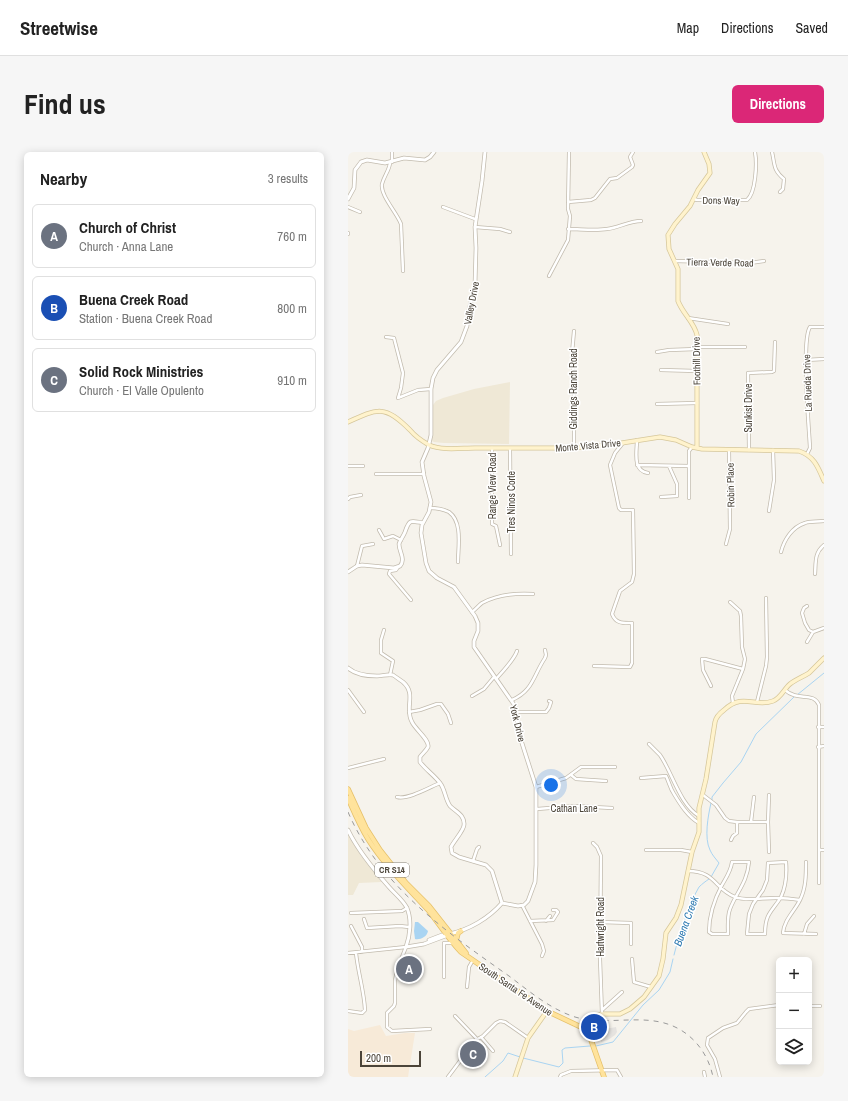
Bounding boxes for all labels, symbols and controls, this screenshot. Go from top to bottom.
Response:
text: Streetwise [20,15,98,41]
text: Map [677,19,699,37]
text: Directions [721,19,773,37]
text: Saved [795,19,828,37]
text: Find us [24,85,106,123]
button: Directions [732,85,824,123]
text: Nearby [40,167,87,190]
text: 3 results [268,170,308,187]
street label: Dons Way [702,194,741,207]
text: Church of Christ [79,217,176,238]
text: A [50,228,58,245]
text: 760 m [277,228,307,245]
text: Church · Anna Lane [79,238,173,255]
street label: Tierra Verde Road [686,255,754,270]
street label: Valley Drive [461,280,482,326]
text: Buena Creek Road [79,289,188,310]
text: B [50,300,58,317]
text: 800 m [277,300,307,317]
text: Station · Buena Creek Road [79,310,212,327]
street label: Foothill Drive [690,336,703,385]
street label: Giddings Ranch Road [567,348,580,430]
street label: La Rueda Drive [800,354,815,412]
text: Solid Rock Ministries [79,361,203,382]
text: C [50,372,58,389]
text: 910 m [277,372,307,389]
text: Church · El Valle Opulento [79,382,204,399]
street label: Sunkist Drive [742,383,755,433]
street label: Monte Vista Drive [555,436,622,455]
street label: Range View Road [486,453,499,519]
street label: Robin Place [724,462,737,507]
street label: Tres Ninos Corte [505,471,518,533]
street label: York Drive [507,703,529,744]
your location [541,775,561,795]
street label: Cathan Lane [551,802,598,815]
road number: CR S14 [375,863,409,877]
water label: Buena Creek [670,893,702,948]
street label: Hartwright Road [594,897,607,957]
pin: A [396,954,422,984]
map controls [776,957,812,1065]
button: + [776,957,812,993]
street label: South Santa Fe Avenue [476,960,555,1019]
button: − [776,993,812,1029]
pin: B [581,1012,607,1042]
button: layers [776,1029,812,1065]
pin: C [460,1039,486,1069]
scale bar [360,1049,421,1068]
text: 200 m [366,1051,391,1065]

